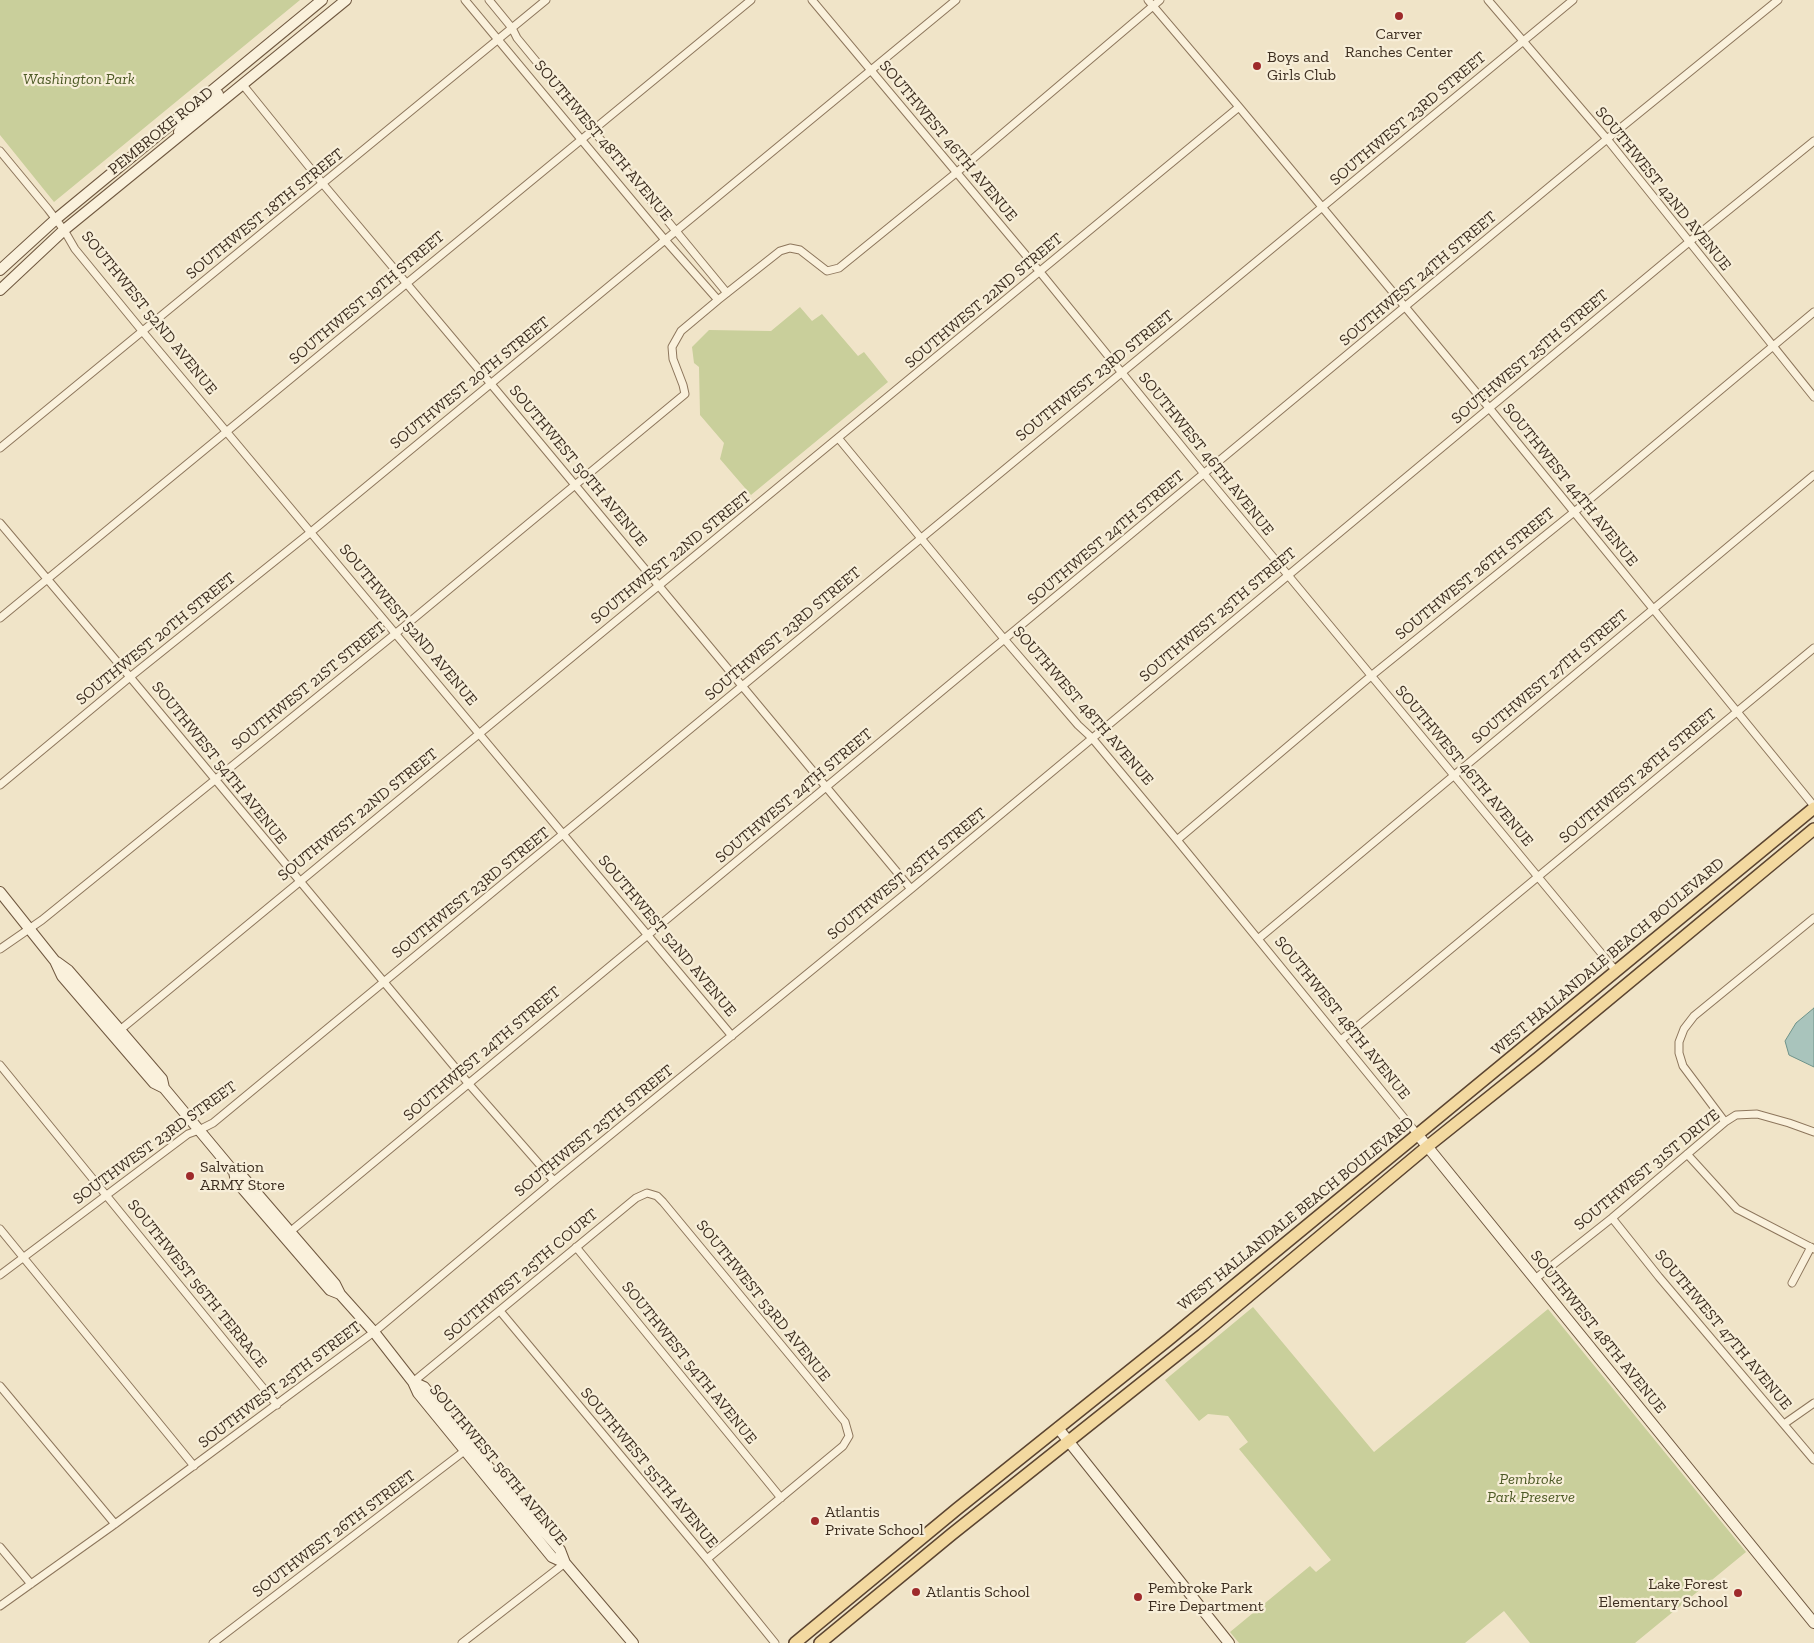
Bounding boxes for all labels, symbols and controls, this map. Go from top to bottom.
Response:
marker: Carver Ranches Center [1393,10,1405,22]
place label: Carver Ranches Center [1345,24,1453,62]
place label: Boys and Girls Club [1267,47,1336,85]
street label: SOUTHWEST 23RD STREET [1326,48,1490,190]
street label: SOUTHWEST 48TH AVENUE [530,56,676,226]
street label: SOUTHWEST 46TH AVENUE [875,57,1021,225]
marker: Boys and Girls Club [1251,60,1263,72]
park label: Washington Park [23,69,135,89]
street label: PEMBROKE ROAD [105,83,217,179]
street label: SOUTHWEST 42ND AVENUE [1591,103,1735,275]
street label: SOUTHWEST 18TH STREET [182,144,348,284]
street label: SOUTHWEST 24TH STREET [1336,208,1500,350]
street label: SOUTHWEST 52ND AVENUE [77,227,221,399]
street label: SOUTHWEST 19TH STREET [285,227,449,369]
street label: SOUTHWEST 22ND STREET [901,229,1067,373]
street label: SOUTHWEST 25TH STREET [1448,286,1612,428]
street label: SOUTHWEST 23RD STREET [1012,306,1178,446]
street label: SOUTHWEST 20TH STREET [386,313,554,453]
street label: SOUTHWEST 46TH AVENUE [1134,369,1278,539]
street label: SOUTHWEST 50TH AVENUE [505,381,651,551]
street label: SOUTHWEST 44TH AVENUE [1498,400,1642,570]
street label: SOUTHWEST 24TH STREET [1024,467,1188,609]
street label: SOUTHWEST 22ND STREET [587,488,755,628]
street label: SOUTHWEST 26TH STREET [1391,504,1559,644]
street label: SOUTHWEST 52ND AVENUE [335,540,481,710]
street label: SOUTHWEST 25TH STREET [1136,544,1300,686]
street label: SOUTHWEST 23RD STREET [701,563,865,705]
street label: SOUTHWEST 20TH STREET [72,569,240,709]
street label: SOUTHWEST 27TH STREET [1468,606,1632,748]
street label: SOUTHWEST 21ST STREET [228,618,390,754]
street label: SOUTHWEST 48TH AVENUE [1009,622,1157,790]
street label: SOUTHWEST 54TH AVENUE [147,678,291,848]
street label: SOUTHWEST 46TH AVENUE [1391,682,1537,850]
street label: SOUTHWEST 28TH STREET [1555,705,1721,847]
street label: SOUTHWEST 24TH STREET [712,725,876,867]
street label: SOUTHWEST 22ND STREET [274,745,442,885]
street label: SOUTHWEST 25TH STREET [824,804,990,944]
street label: SOUTHWEST 23RD STREET [388,823,554,963]
street label: SOUTHWEST 52ND AVENUE [594,851,740,1021]
street label: WEST HALLANDALE BEACH BOULEVARD [1488,854,1728,1060]
street label: SOUTHWEST 48TH AVENUE [1270,932,1414,1104]
street label: SOUTHWEST 24TH STREET [400,983,564,1125]
street label: SOUTHWEST 25TH STREET [511,1061,677,1201]
street label: SOUTHWEST 23RD STREET [69,1077,241,1209]
street label: SOUTHWEST 31ST DRIVE [1570,1105,1724,1235]
street label: WEST HALLANDALE BEACH BOULEVARD [1174,1113,1418,1315]
place label: Salvation ARMY Store [200,1157,285,1195]
marker: Salvation ARMY Store [184,1170,196,1182]
street label: SOUTHWEST 56TH TERRACE [123,1196,271,1372]
street label: SOUTHWEST 25TH COURT [440,1205,602,1345]
street label: SOUTHWEST 53RD AVENUE [692,1216,834,1386]
street label: SOUTHWEST 48TH AVENUE [1526,1246,1670,1418]
street label: SOUTHWEST 47TH AVENUE [1650,1246,1796,1414]
street label: SOUTHWEST 54TH AVENUE [617,1278,761,1448]
street label: SOUTHWEST 25TH STREET [195,1317,365,1453]
street label: SOUTHWEST 56TH AVENUE [425,1381,571,1549]
street label: SOUTHWEST 55TH AVENUE [576,1384,722,1552]
street label: SOUTHWEST 26TH STREET [249,1466,419,1602]
park label: Pembroke Park Preserve [1487,1469,1575,1507]
place label: Atlantis Private School [825,1502,924,1540]
marker: Atlantis Private School [809,1515,821,1527]
place label: Lake Forest Elementary School [1599,1574,1728,1612]
place label: Pembroke Park Fire Department [1148,1578,1264,1616]
place label: Atlantis School [926,1582,1030,1602]
marker: Atlantis School [910,1586,922,1598]
marker: Lake Forest Elementary School [1732,1587,1744,1599]
marker: Pembroke Park Fire Department [1132,1591,1144,1603]

